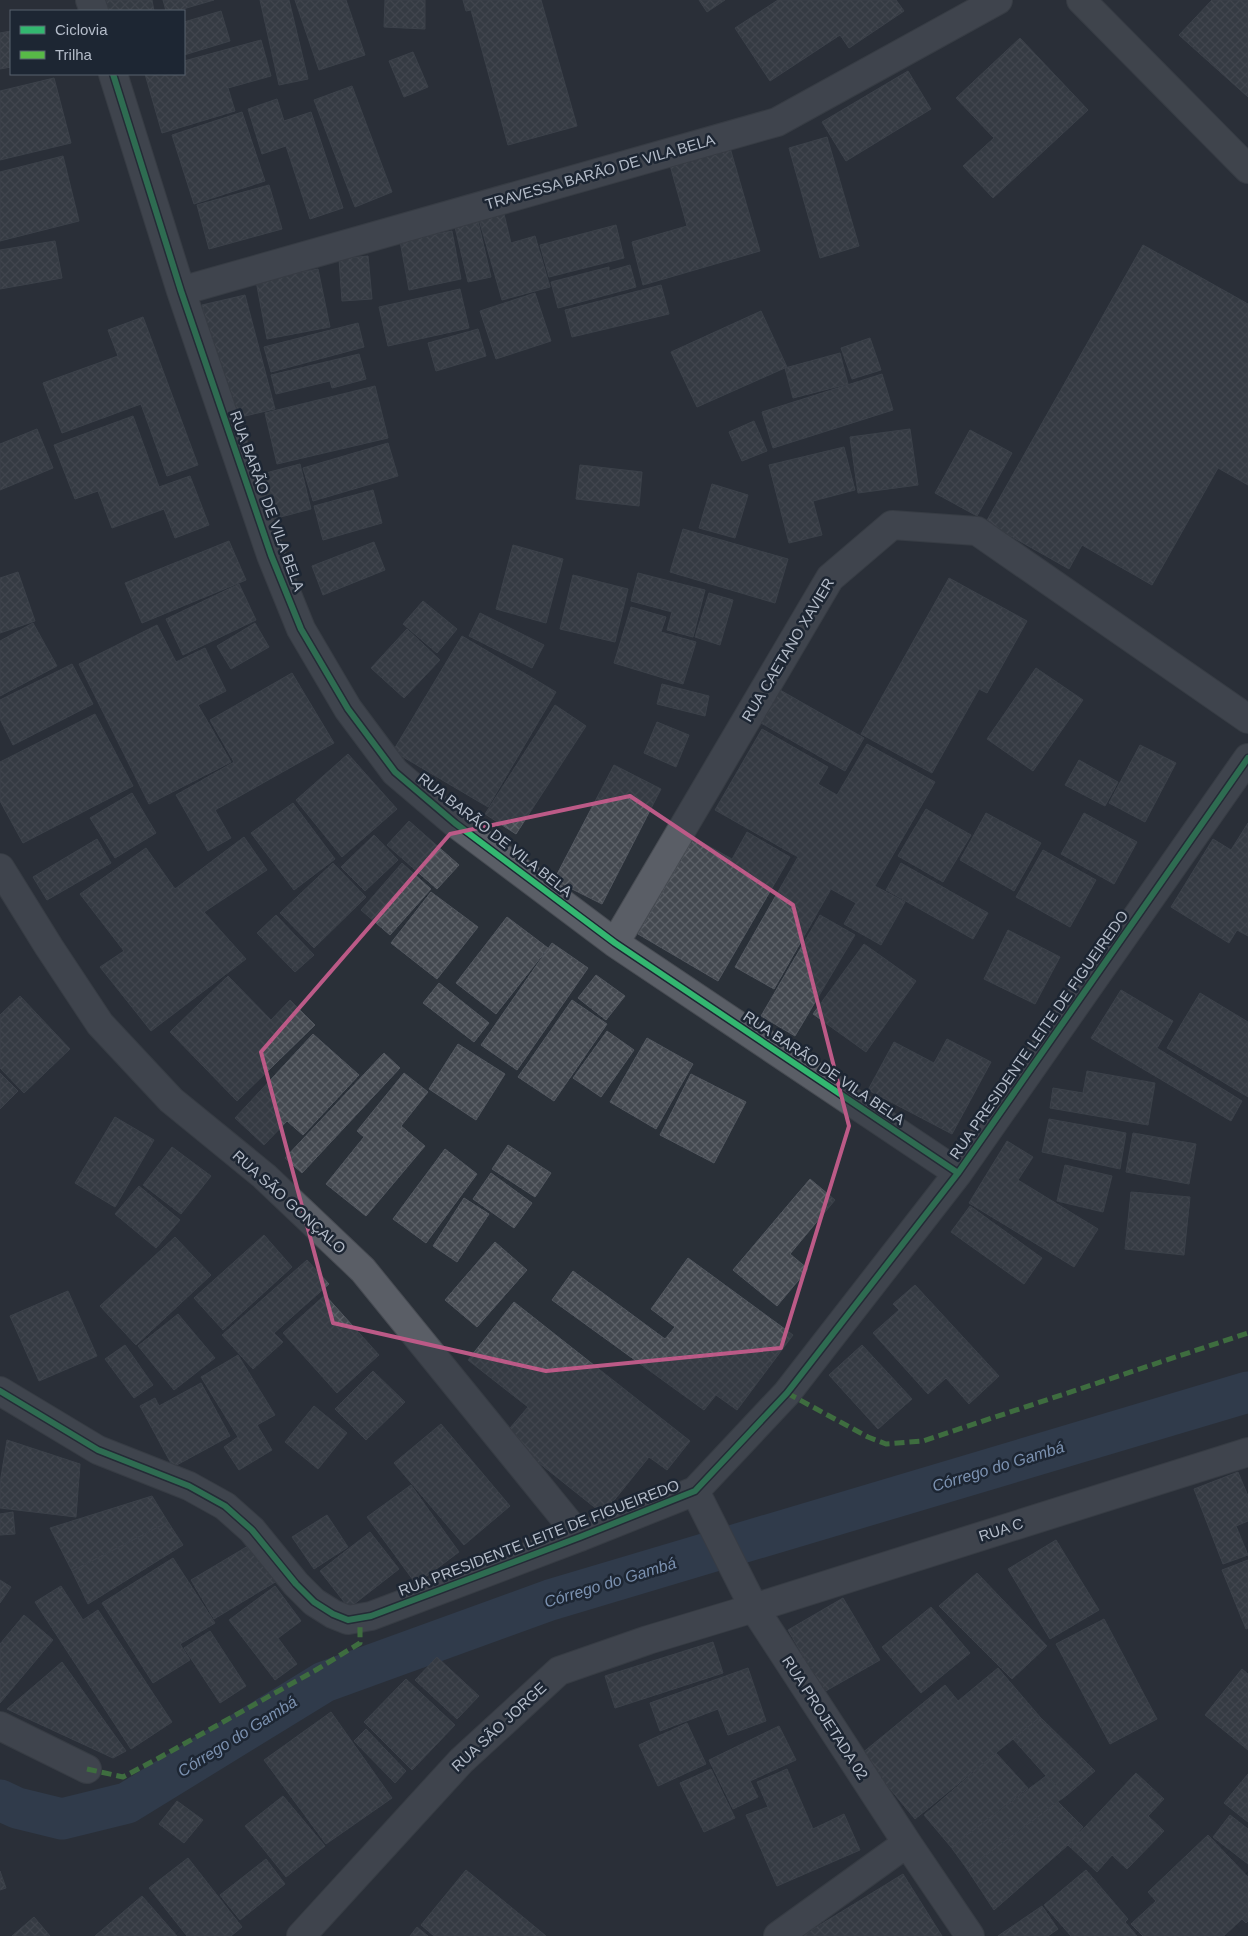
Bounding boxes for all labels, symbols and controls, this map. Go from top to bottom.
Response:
legend [10,10,185,75]
text: Ciclovia [55,21,108,38]
text: Trilha [55,46,93,63]
street label: TRAVESSA BARÃO DE VILA BELA [483,131,717,213]
street label: RUA BARÃO DE VILA BELA [227,408,308,593]
street label: RUA CAETANO XAVIER [738,575,837,725]
street label: RUA BARÃO DE VILA BELA [415,769,576,900]
street label: RUA PRESIDENTE LEITE DE FIGUEIREDO [946,907,1131,1162]
street label: RUA BARÃO DE VILA BELA [740,1007,908,1128]
street label: RUA SÃO GONÇALO [229,1147,349,1257]
water label: Córrego do Gambá [930,1438,1066,1495]
street label: RUA PRESIDENTE LEITE DE FIGUEIREDO [396,1476,682,1599]
street label: RUA C [976,1514,1025,1545]
water label: Córrego do Gambá [542,1554,678,1611]
street label: RUA PROJETADA 02 [779,1653,872,1783]
street label: RUA SÃO JORGE [448,1679,549,1775]
water label: Córrego do Gambá [175,1693,300,1780]

